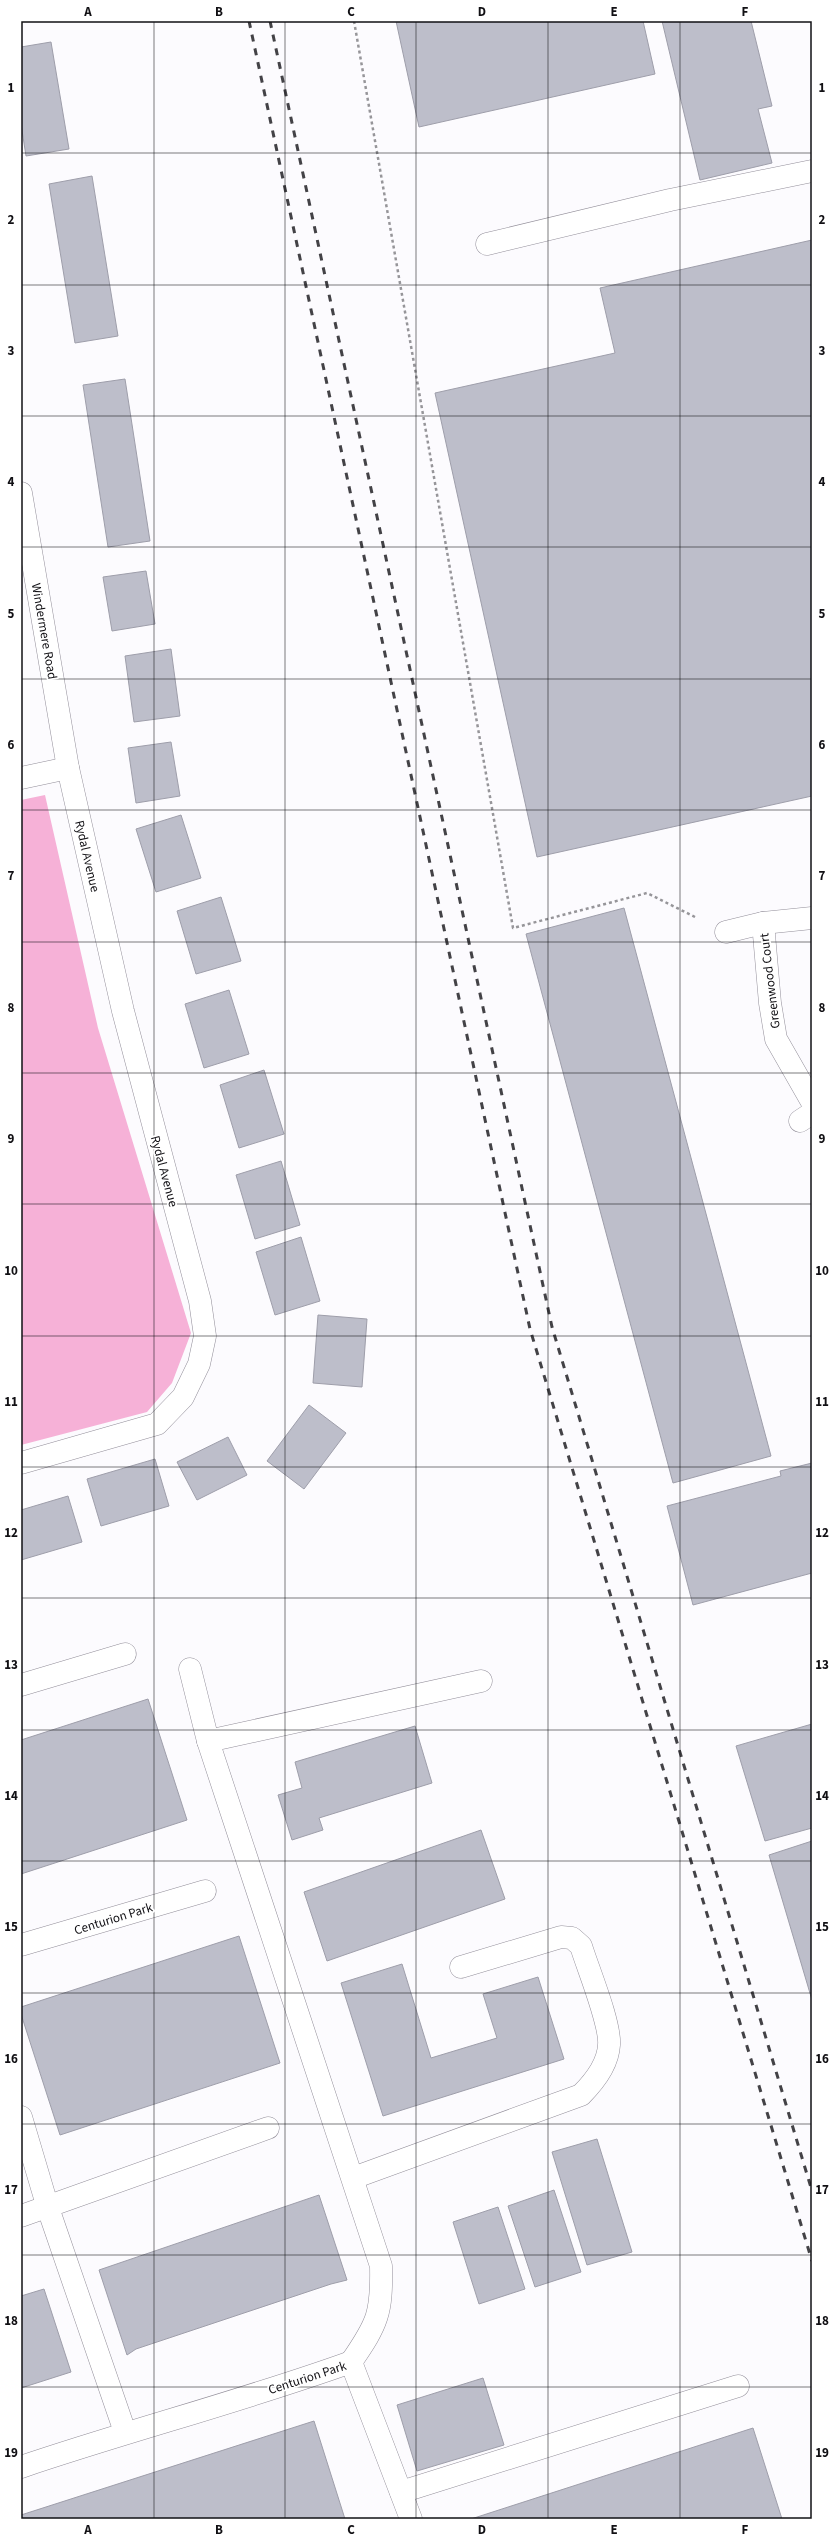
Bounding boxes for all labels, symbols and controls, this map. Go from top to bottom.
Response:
text: A [83,3,92,21]
text: B [215,3,223,21]
text: C [347,3,355,21]
text: D [478,3,486,21]
text: E [610,3,618,21]
text: F [742,3,749,21]
text: 1 [8,79,15,97]
text: 1 [819,79,826,97]
text: 2 [8,211,15,229]
text: 2 [819,211,826,229]
text: 3 [8,342,15,360]
text: 3 [819,342,826,360]
text: 4 [8,473,15,491]
text: 4 [819,473,826,491]
street label: Windermere Road [27,582,61,681]
text: 5 [8,605,15,623]
text: 5 [819,605,826,623]
text: 6 [8,736,15,754]
text: 6 [819,736,826,754]
street label: Rydal Avenue [70,819,104,894]
text: 7 [8,867,15,885]
text: 7 [819,867,826,885]
street label: Greenwood Court [755,932,785,1030]
text: 8 [8,999,15,1017]
text: 8 [819,999,826,1017]
text: 9 [8,1130,15,1148]
text: 9 [819,1130,826,1148]
street label: Rydal Avenue [146,1134,182,1209]
text: 10 [4,1262,18,1280]
text: 10 [815,1262,829,1280]
text: 11 [4,1393,18,1411]
text: 11 [815,1393,829,1411]
text: 12 [4,1524,18,1542]
text: 12 [815,1524,829,1542]
text: 13 [4,1656,18,1674]
text: 13 [815,1656,829,1674]
text: 14 [4,1787,18,1805]
text: 14 [815,1787,829,1805]
street label: Centurion Park [72,1898,155,1939]
text: 15 [4,1918,18,1936]
text: 15 [815,1918,829,1936]
text: 16 [4,2050,18,2068]
text: 16 [815,2050,829,2068]
text: 17 [4,2181,18,2199]
text: 17 [815,2181,829,2199]
text: 18 [4,2312,18,2330]
text: 18 [815,2312,829,2330]
street label: Centurion Park [266,2357,349,2399]
text: 19 [4,2444,18,2462]
text: 19 [815,2444,829,2462]
text: A [83,2521,92,2539]
text: B [215,2521,223,2539]
text: C [347,2521,355,2539]
text: D [478,2521,486,2539]
text: E [610,2521,618,2539]
text: F [742,2521,749,2539]

